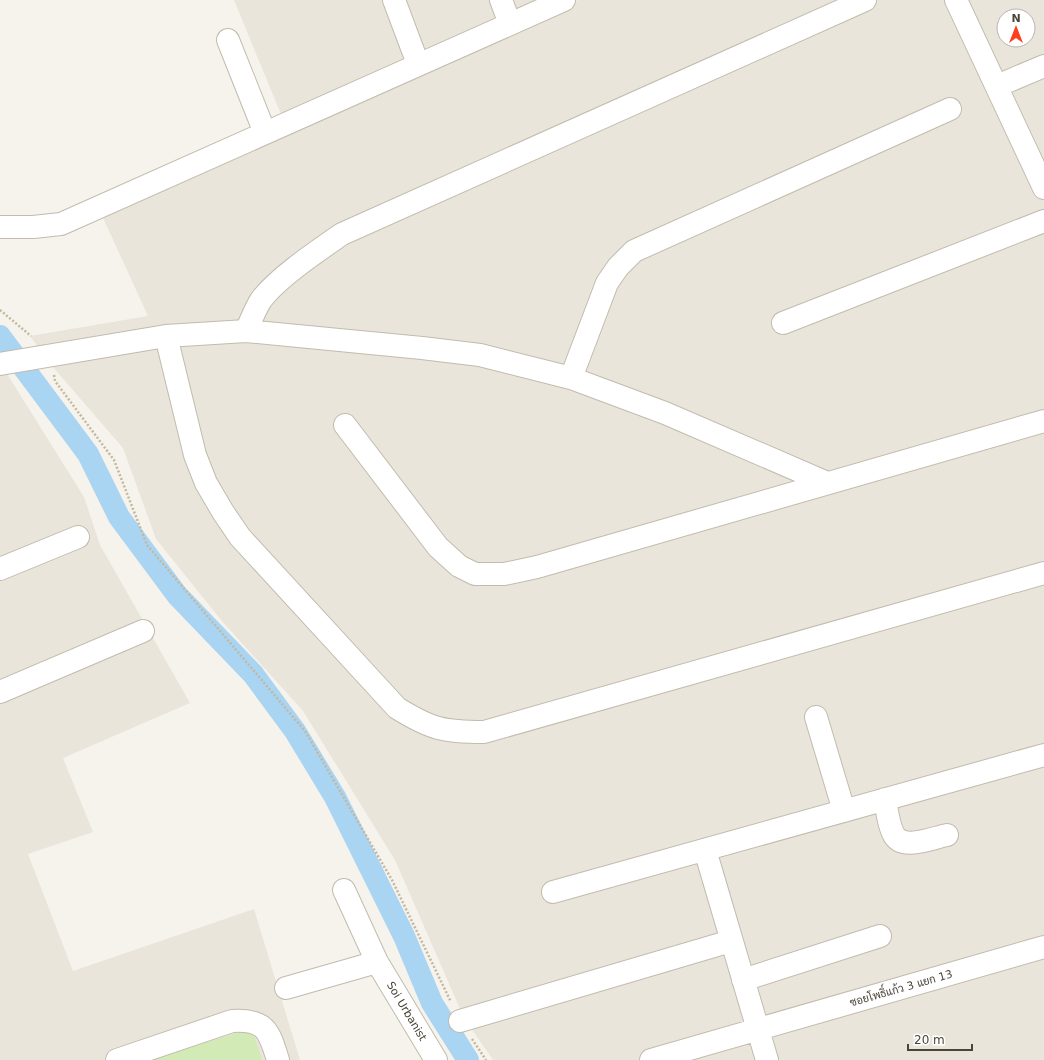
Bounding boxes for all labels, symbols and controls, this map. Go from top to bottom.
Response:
north arrow [996,8,1036,48]
text: N [1011,12,1021,25]
street label: ซอยโพธิ์แก้ว 3 แยก 13 [847,962,954,1009]
street label: Soi Urbanist [384,979,430,1044]
scale bar [908,1026,972,1052]
text: 20 m [914,1033,945,1047]

